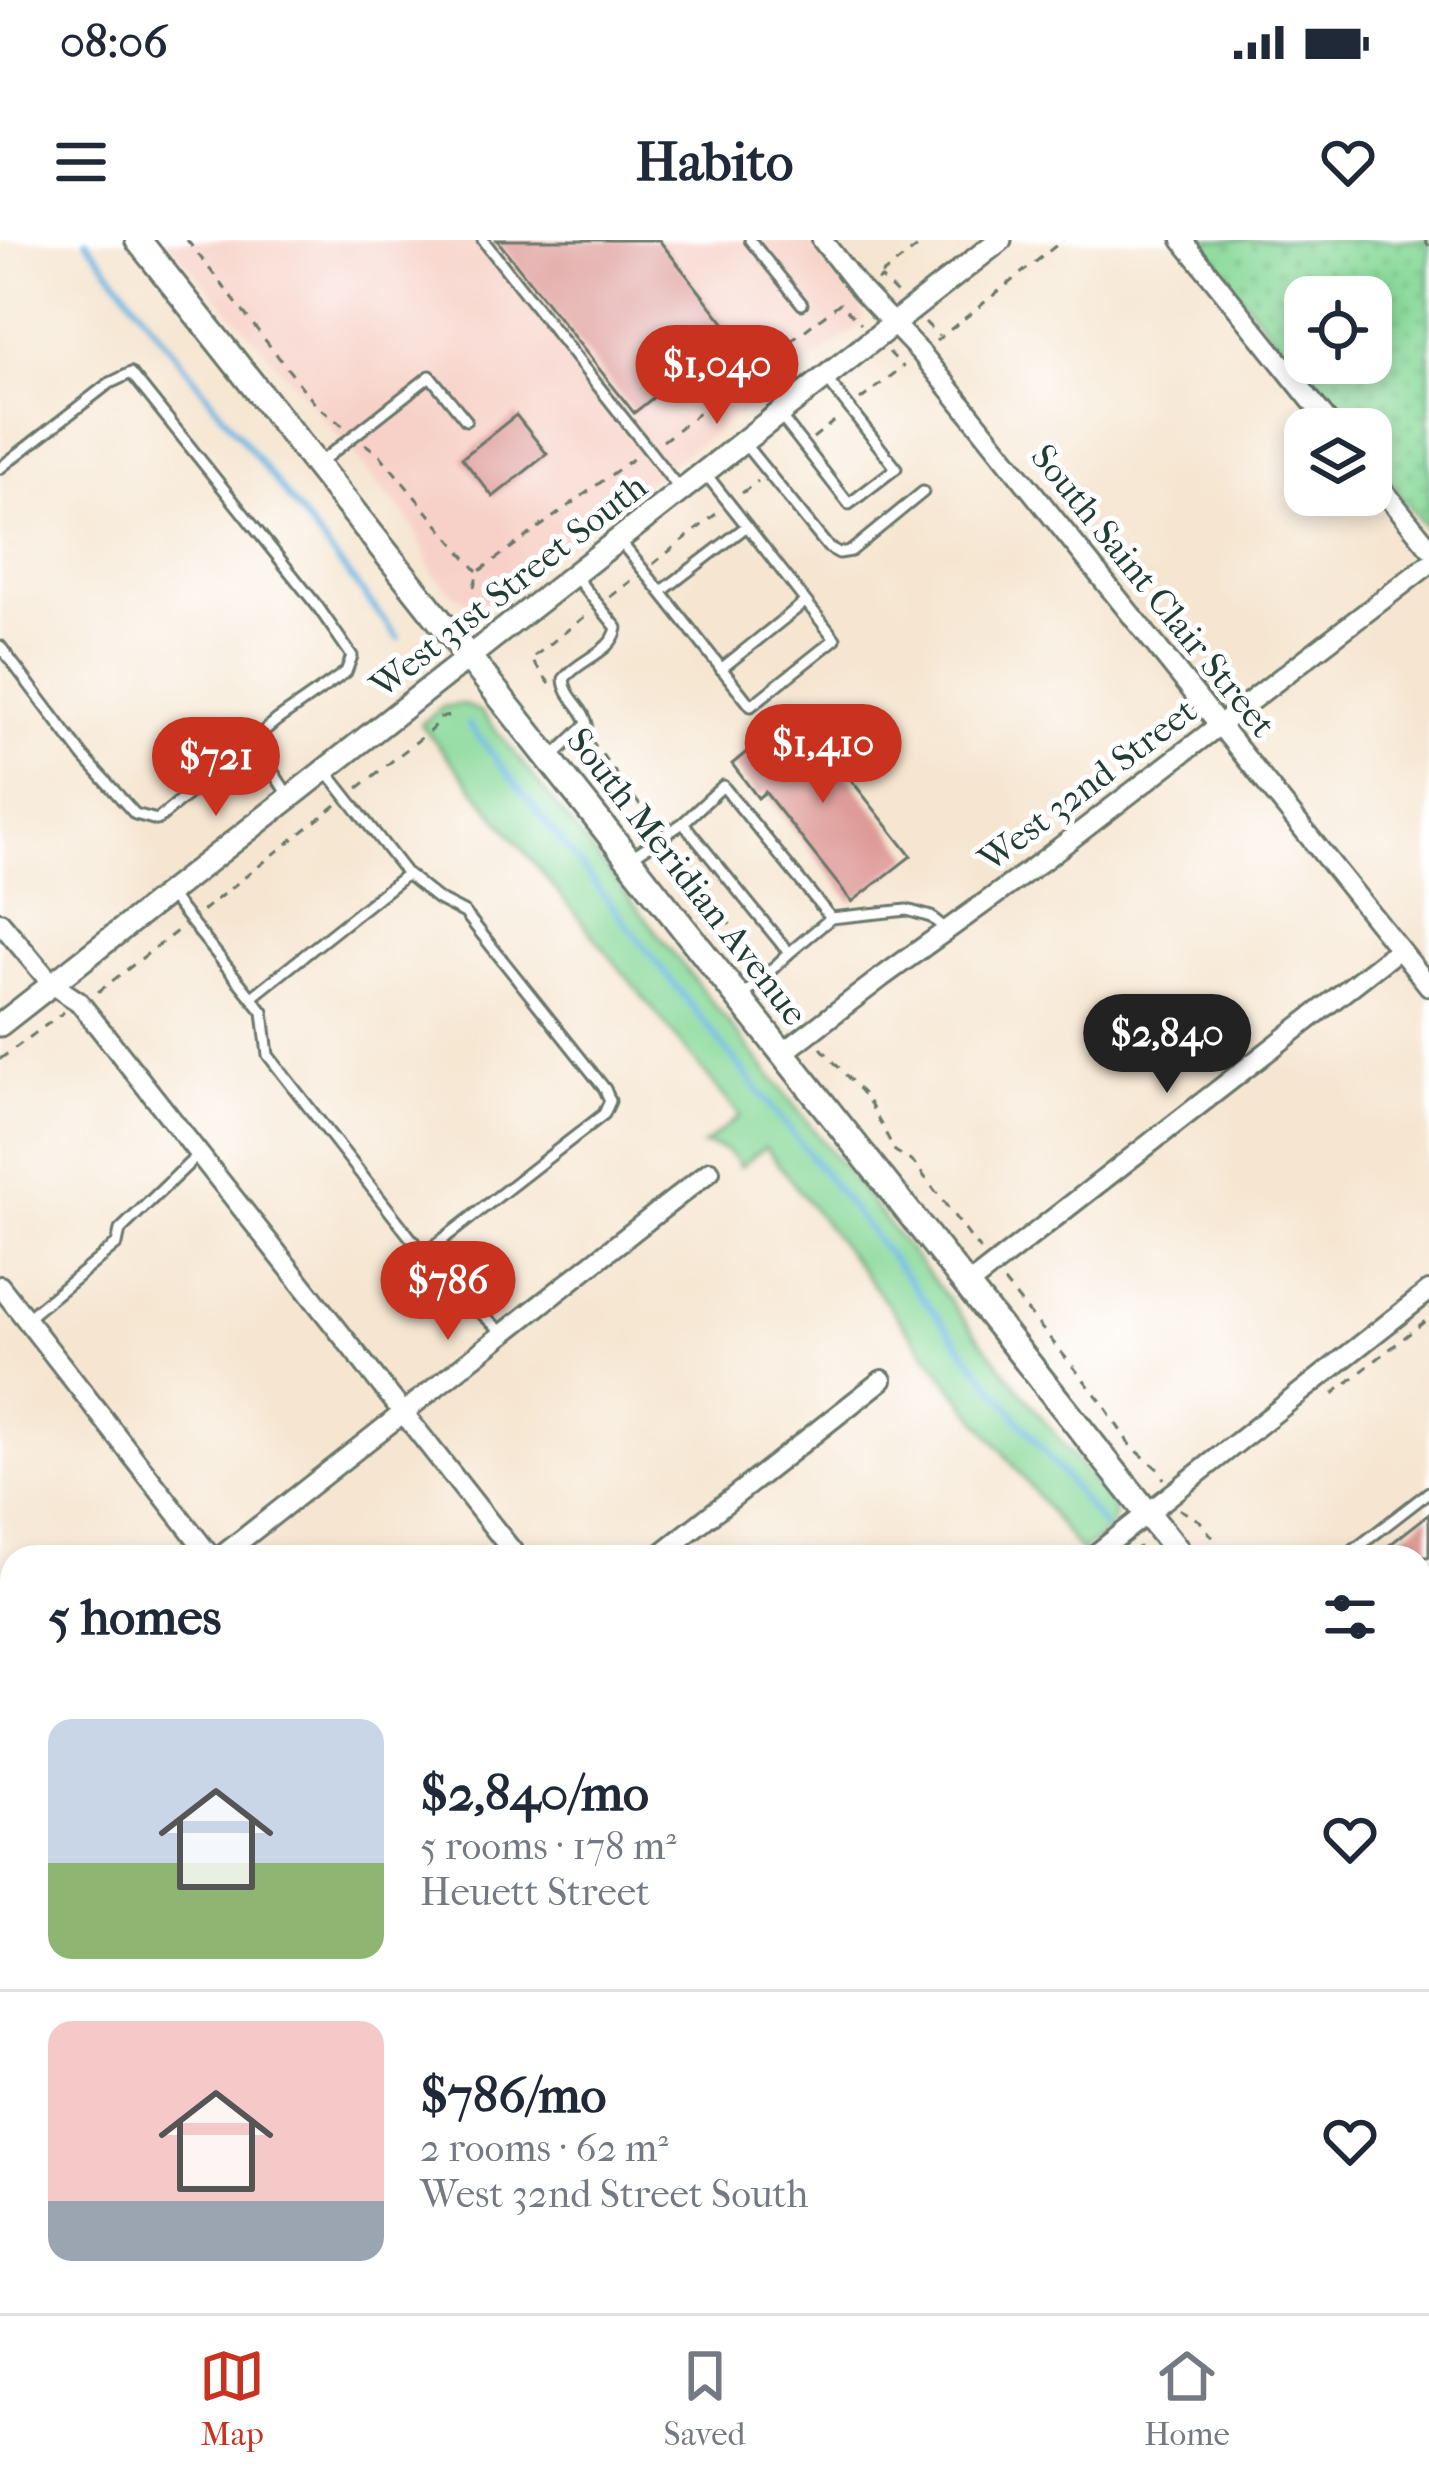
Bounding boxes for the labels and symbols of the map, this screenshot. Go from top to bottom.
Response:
pin: $1,040 [619,325,815,427]
street label: South Saint Clair Street [1022,436,1284,745]
street label: West 31st Street South [361,465,655,707]
street label: West 32nd Street [970,689,1205,881]
pin: $1,410 [725,704,921,806]
pin: $721 [145,717,287,819]
street label: South Meridian Avenue [558,720,816,1033]
pin: $2,840 [1069,994,1265,1096]
pin: $786 [377,1241,519,1343]

